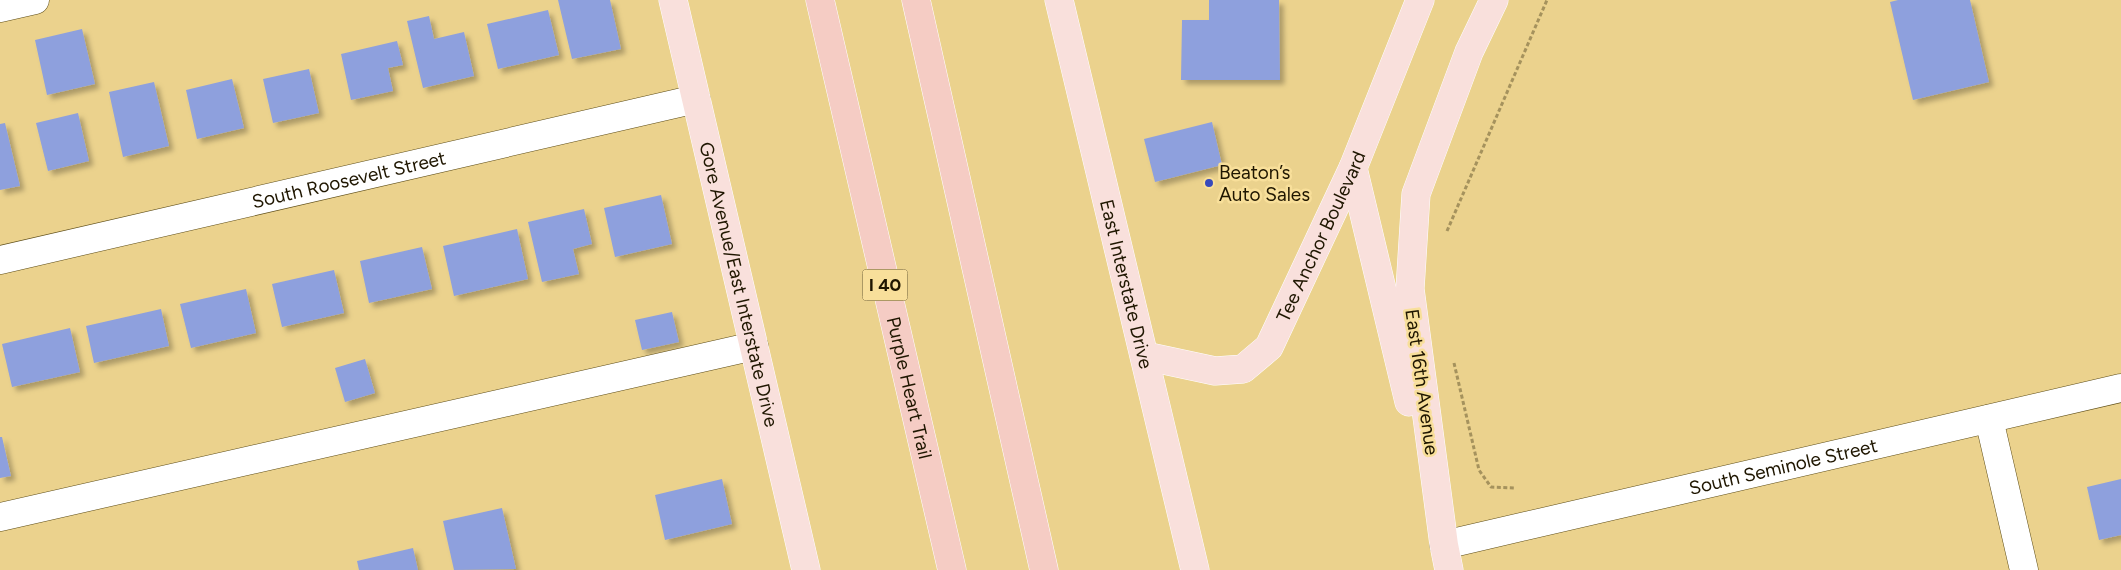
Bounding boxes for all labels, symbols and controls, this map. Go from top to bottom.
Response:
street label: Gore Avenue/East Interstate Drive [695,140,784,429]
street label: South Roosevelt Street [250,146,448,213]
street label: Tee Anchor Boulevard [1271,148,1370,325]
place label: Beaton’s Auto Sales [1219,161,1310,206]
marker: Beaton’s Auto Sales [1203,177,1215,189]
street label: East Interstate Drive [1095,197,1158,371]
road number: I 40 [862,270,908,300]
street label: East 16th Avenue [1400,308,1444,456]
street label: Purple Heart Trail [882,314,937,461]
street label: South Seminole Street [1687,433,1879,499]

